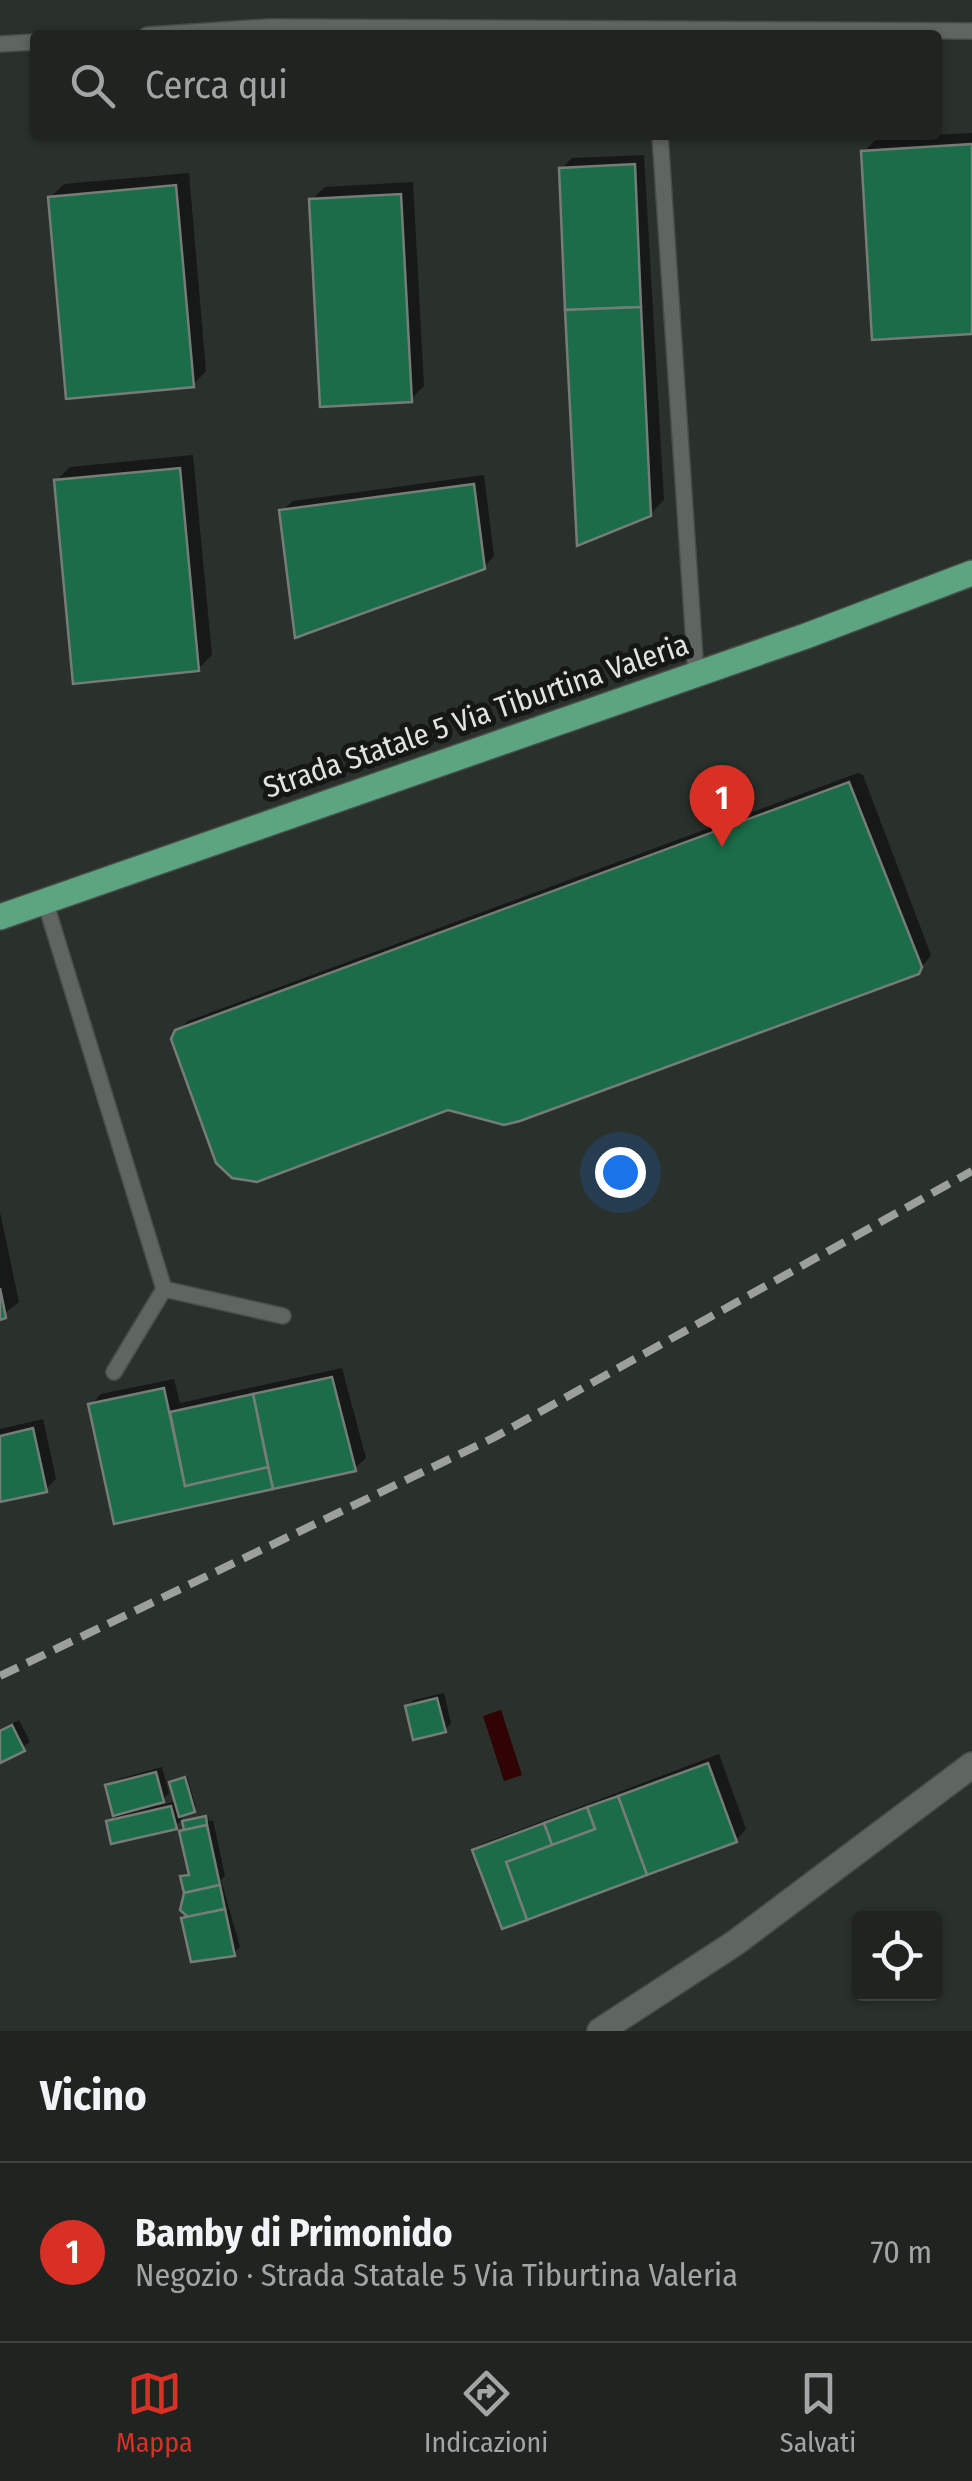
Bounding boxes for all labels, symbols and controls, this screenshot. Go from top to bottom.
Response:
search box [30,30,942,140]
icon: search [65,58,120,113]
text: Cerca qui [145,62,288,108]
street label: Strada Statale 5 Via Tiburtina Valeria [259,626,693,806]
pin: 1 [690,764,754,847]
your location [595,1147,646,1198]
map controls [852,1911,942,2001]
button: locate [852,1911,942,2001]
text: Vicino [40,2071,147,2121]
text: Bamby di Primonido [135,2210,453,2256]
text: 1 [66,2233,79,2271]
text: 70 m [871,2233,932,2271]
text: Negozio · Strada Statale 5 Via Tiburtina Valeria [135,2256,738,2294]
tab: Mappa [116,2366,193,2459]
tab: Indicazioni [424,2366,548,2459]
tab: Salvati [780,2366,856,2459]

